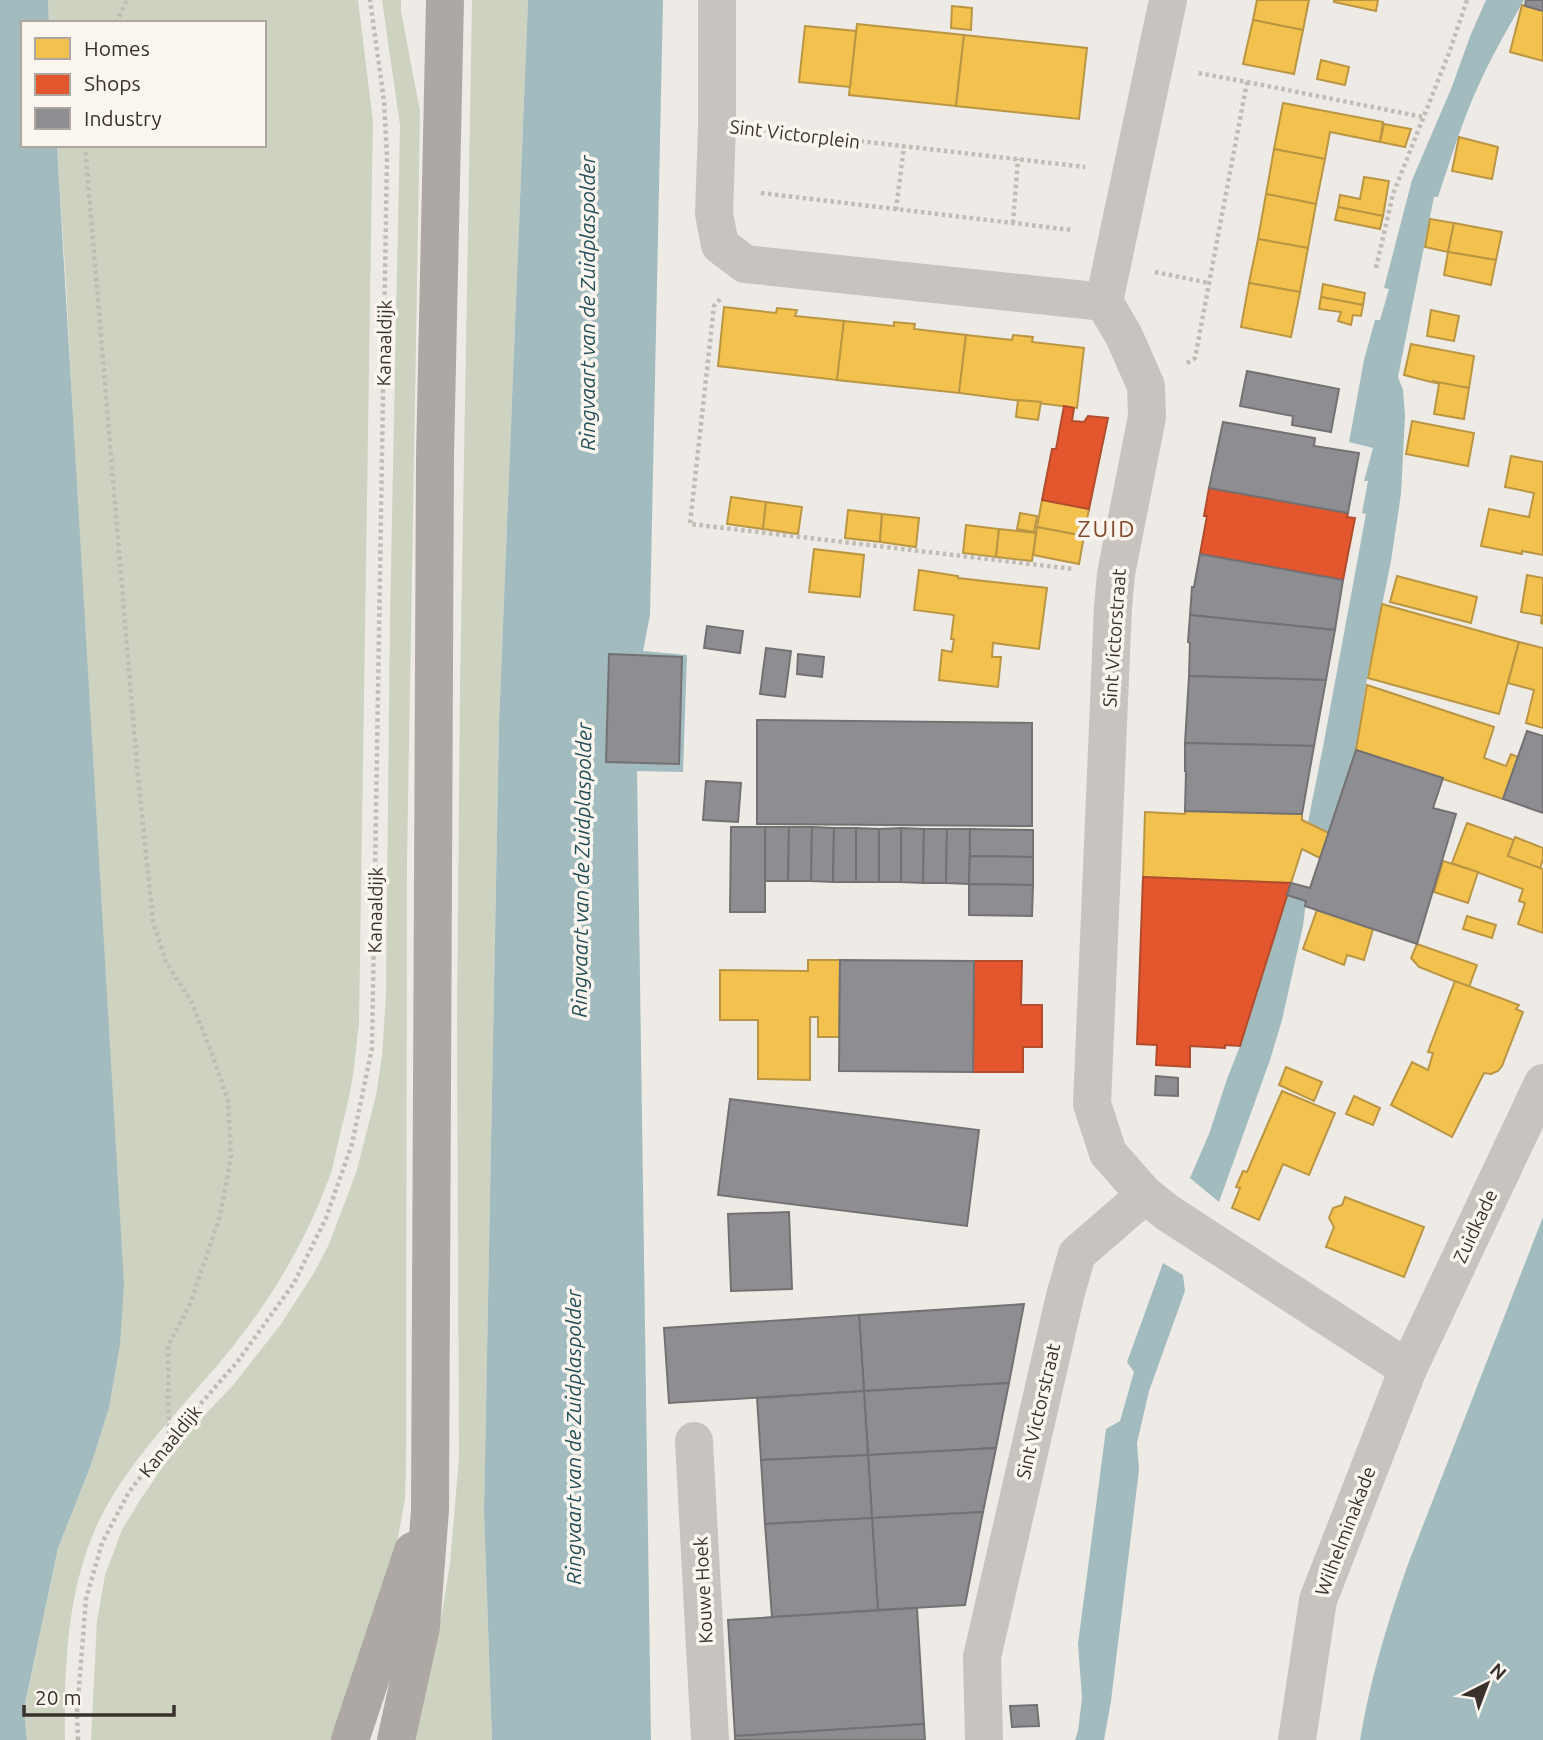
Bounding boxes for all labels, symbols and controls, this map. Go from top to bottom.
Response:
legend [21,21,266,147]
text: Homes [84,36,150,60]
text: Shops [84,71,141,95]
text: Industry [84,106,162,130]
street label: Sint Victorplein [729,115,861,153]
water label: Ringvaart van de Zuidplaspolder [575,154,599,451]
street label: Kanaaldijk [372,299,396,386]
district label: ZUID [1078,516,1136,541]
street label: Sint Victorstraat [1098,567,1130,708]
water label: Ringvaart van de Zuidplaspolder [566,721,596,1018]
street label: Kanaaldijk [363,866,387,953]
street label: Zuidkade [1449,1186,1501,1266]
water label: Ringvaart van de Zuidplaspolder [561,1288,585,1585]
street label: Sint Victorstraat [1012,1340,1064,1481]
street label: Kanaaldijk [134,1400,206,1482]
street label: Wilhelminakade [1310,1463,1380,1599]
street label: Kouwe Hoek [689,1535,717,1644]
north arrow [1452,1649,1522,1719]
text: N [1486,1658,1511,1684]
scale bar [24,1674,175,1718]
text: 20 m [35,1685,82,1709]

